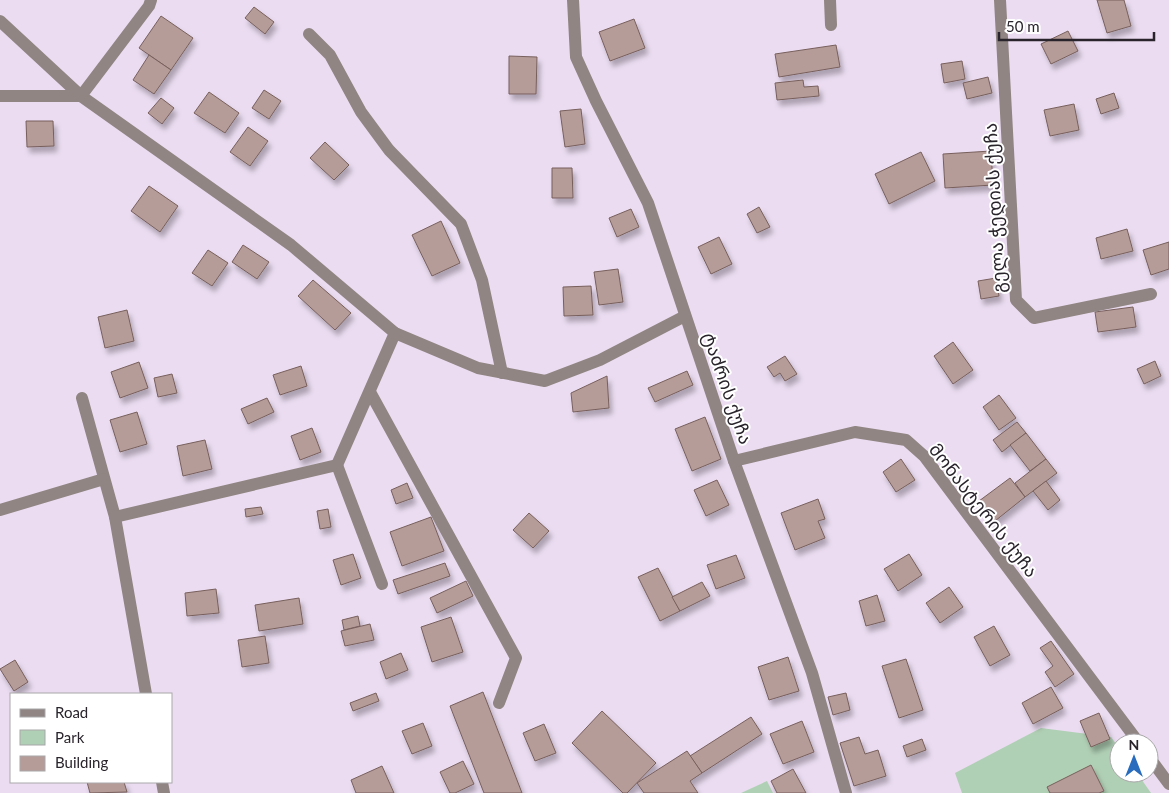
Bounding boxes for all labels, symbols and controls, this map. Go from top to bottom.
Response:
scale bar [999,10,1154,42]
text: 50 m [1006,17,1040,35]
street label: გელა ჭედიას ქუჩა [979,122,1010,294]
street label: ტაძრის ქუჩა [698,329,757,447]
street label: მონასტერის ქუჩა [924,439,1043,582]
legend [10,693,172,783]
text: Road [55,703,88,721]
text: Park [55,728,85,746]
north arrow [1109,733,1159,783]
text: N [1129,736,1139,753]
text: Building [55,753,108,771]

